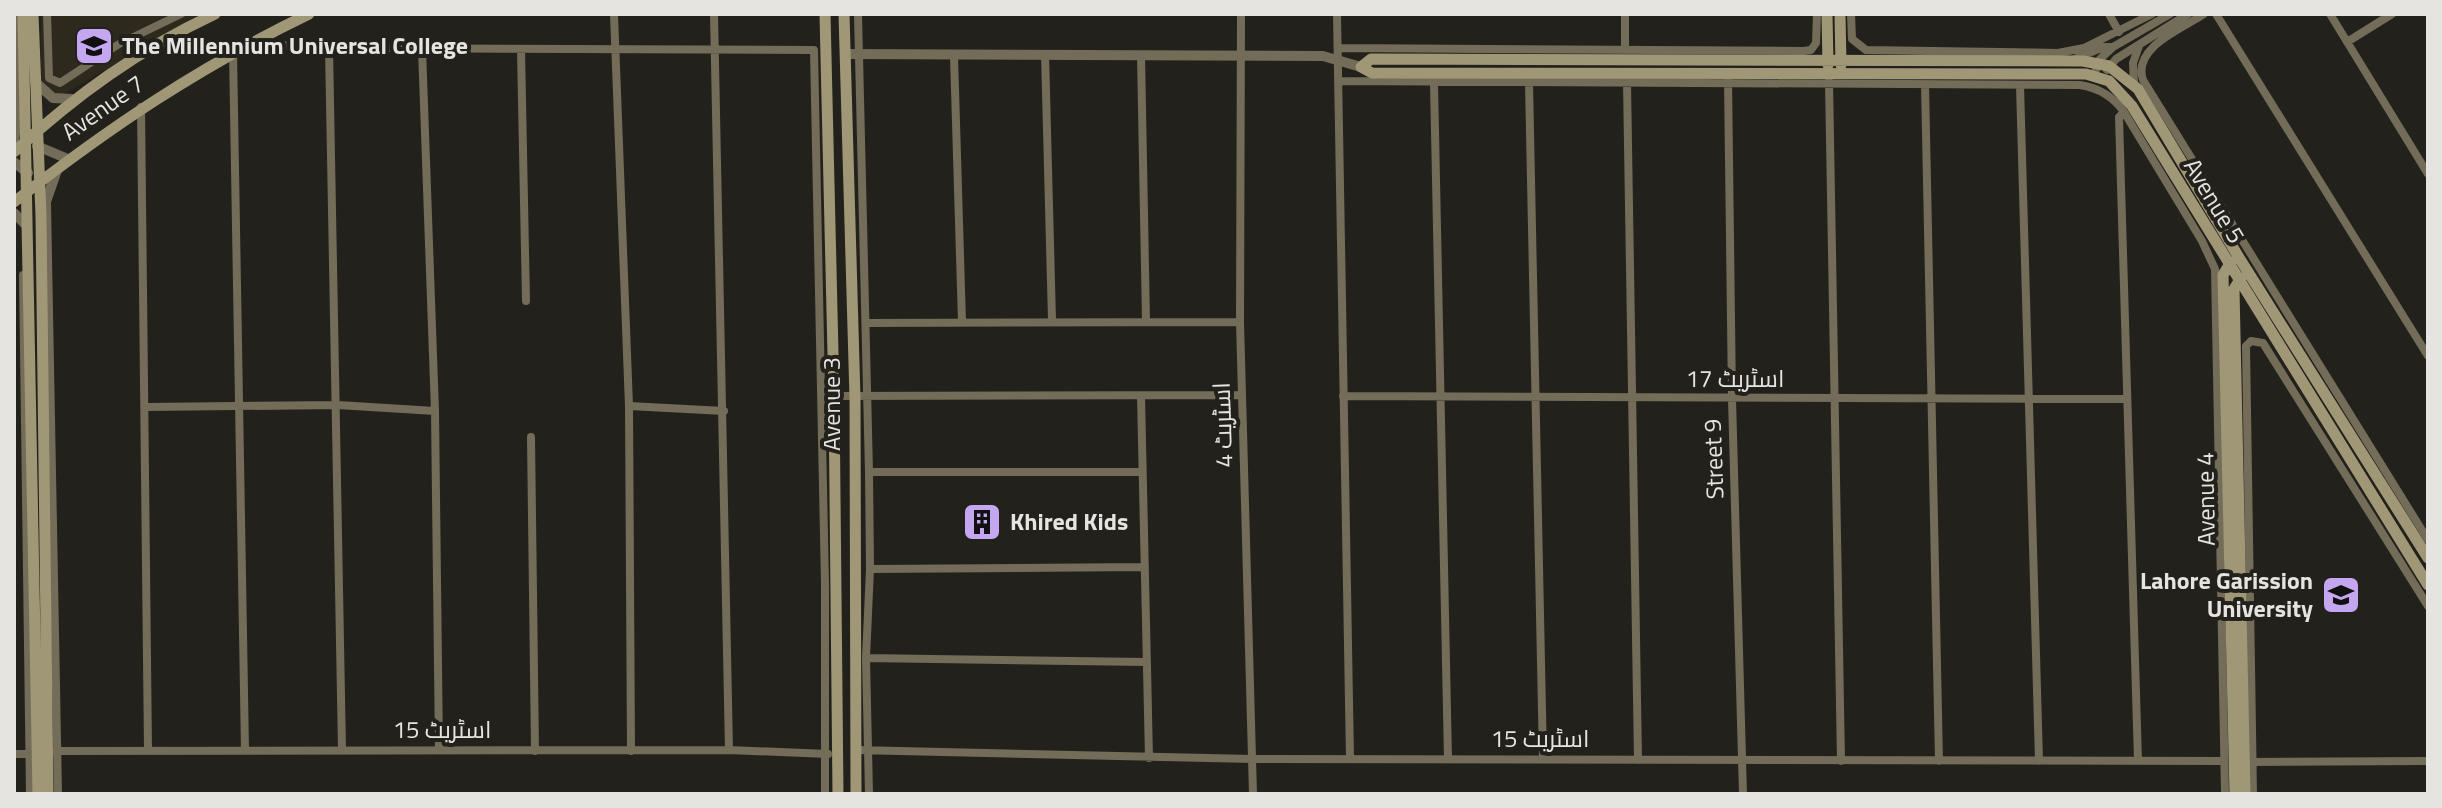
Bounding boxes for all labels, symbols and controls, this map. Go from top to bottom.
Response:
school or university icon: The Millennium Universal College [73,25,115,67]
place label: The Millennium Universal College [122,27,468,63]
street label: Avenue 7 [54,66,151,149]
street label: Avenue 5 [2175,151,2254,250]
street label: Avenue 3 [813,357,849,451]
street label: اسٹریٹ 17 [1686,360,1784,396]
street label: اسٹریٹ 4 [1203,382,1241,468]
street label: Street 9 [1694,418,1732,500]
street label: Avenue 4 [2186,452,2224,546]
building icon: Khired Kids [961,501,1003,543]
place label: Khired Kids [1010,503,1128,539]
place label: Lahore Garission University [2140,562,2313,626]
school or university icon: Lahore Garission University [2320,574,2362,616]
street label: اسٹریٹ 15 [393,711,491,747]
street label: اسٹریٹ 15 [1491,720,1589,756]

